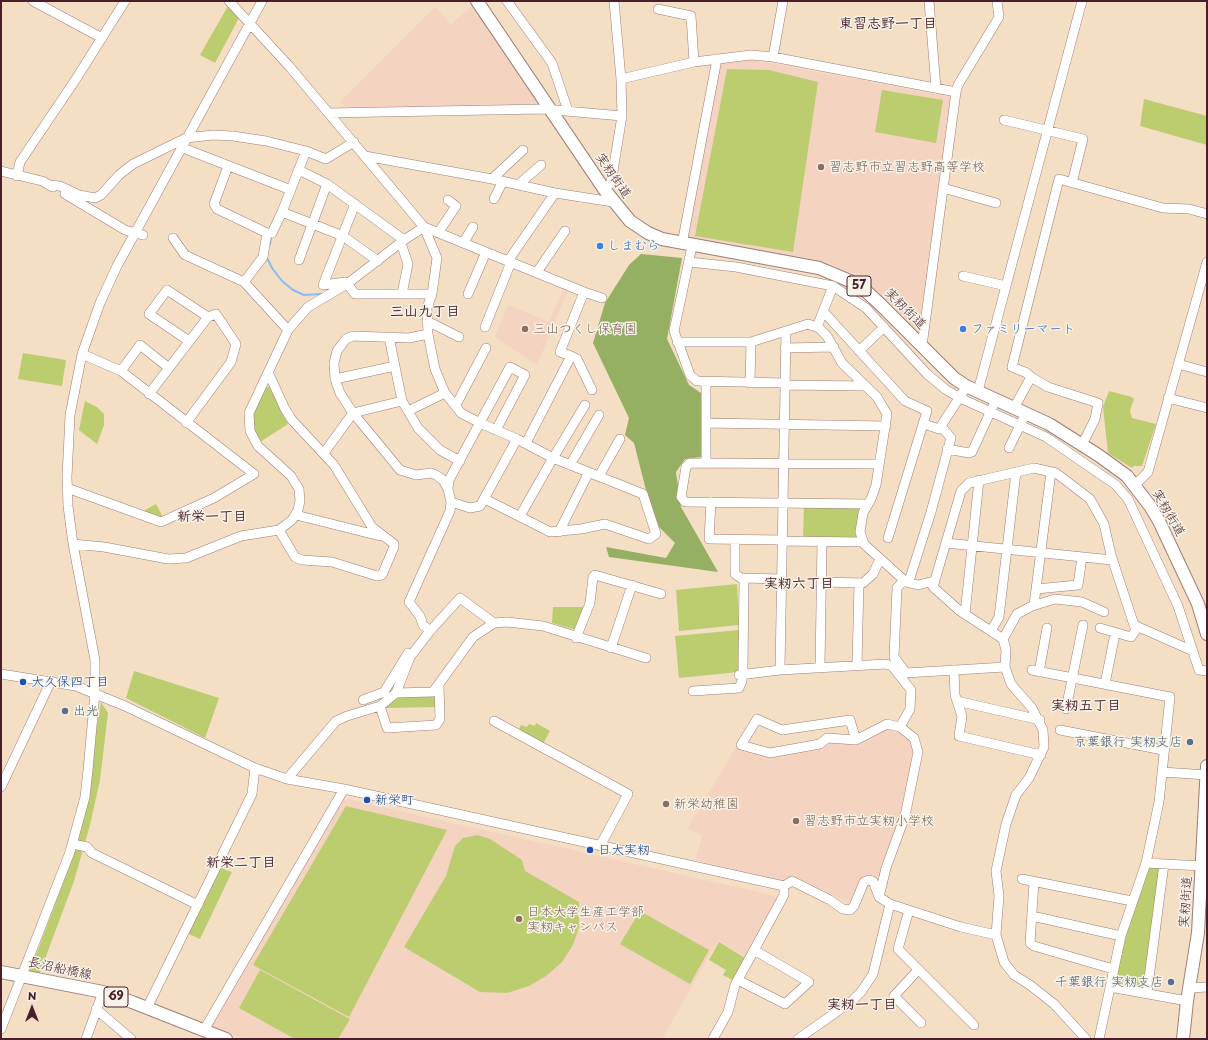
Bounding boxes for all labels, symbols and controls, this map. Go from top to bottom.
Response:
district label: 東習志野一丁目 [839,16,937,32]
street label: 実籾街道 [592,150,634,202]
place label: 習志野市立習志野高等学校 [829,159,985,175]
marker: 習志野市立習志野高等学校 [816,162,826,172]
place label: しまむら [608,238,660,254]
marker: しまむら [595,241,605,251]
road number: 57 [847,276,871,296]
street label: 実籾街道 [881,285,929,333]
district label: 三山九丁目 [390,304,460,320]
place label: 三山つくし保育園 [533,321,637,337]
place label: ファミリーマート [971,321,1075,337]
marker: 三山つくし保育園 [520,324,530,334]
marker: ファミリーマート [958,324,968,334]
street label: 実籾街道 [1148,487,1188,539]
district label: 新栄一丁目 [177,509,247,525]
district label: 実籾六丁目 [764,576,834,592]
place label: 大久保四丁目 [31,674,109,690]
marker: 大久保四丁目 [18,677,28,687]
district label: 実籾五丁目 [1051,698,1121,714]
place label: 出光 [73,703,99,719]
marker: 出光 [60,706,70,716]
place label: 京葉銀行 実籾支店 [1074,734,1182,750]
marker: 京葉銀行 実籾支店 [1185,737,1195,747]
place label: 新栄町 [375,792,414,808]
marker: 新栄町 [362,795,372,805]
place label: 新栄幼稚園 [674,796,739,812]
marker: 新栄幼稚園 [661,799,671,809]
place label: 習志野市立実籾小学校 [804,813,934,829]
marker: 習志野市立実籾小学校 [791,816,801,826]
place label: 日大実籾 [598,842,650,858]
marker: 日大実籾 [585,845,595,855]
district label: 新栄二丁目 [206,855,276,871]
street label: 実籾街道 [1176,876,1196,928]
place label: 日本大学生産工学部 実籾キャンパス [527,904,644,935]
marker: 日本大学生産工学部 実籾キャンパス [514,914,524,924]
street label: 長沼船橋線 [27,955,93,983]
place label: 千葉銀行 実籾支店 [1055,974,1163,990]
marker: 千葉銀行 実籾支店 [1166,977,1176,987]
text: N [28,987,36,1004]
road number: 69 [104,987,128,1007]
north arrow [12,988,52,1028]
district label: 実籾一丁目 [827,997,897,1013]

